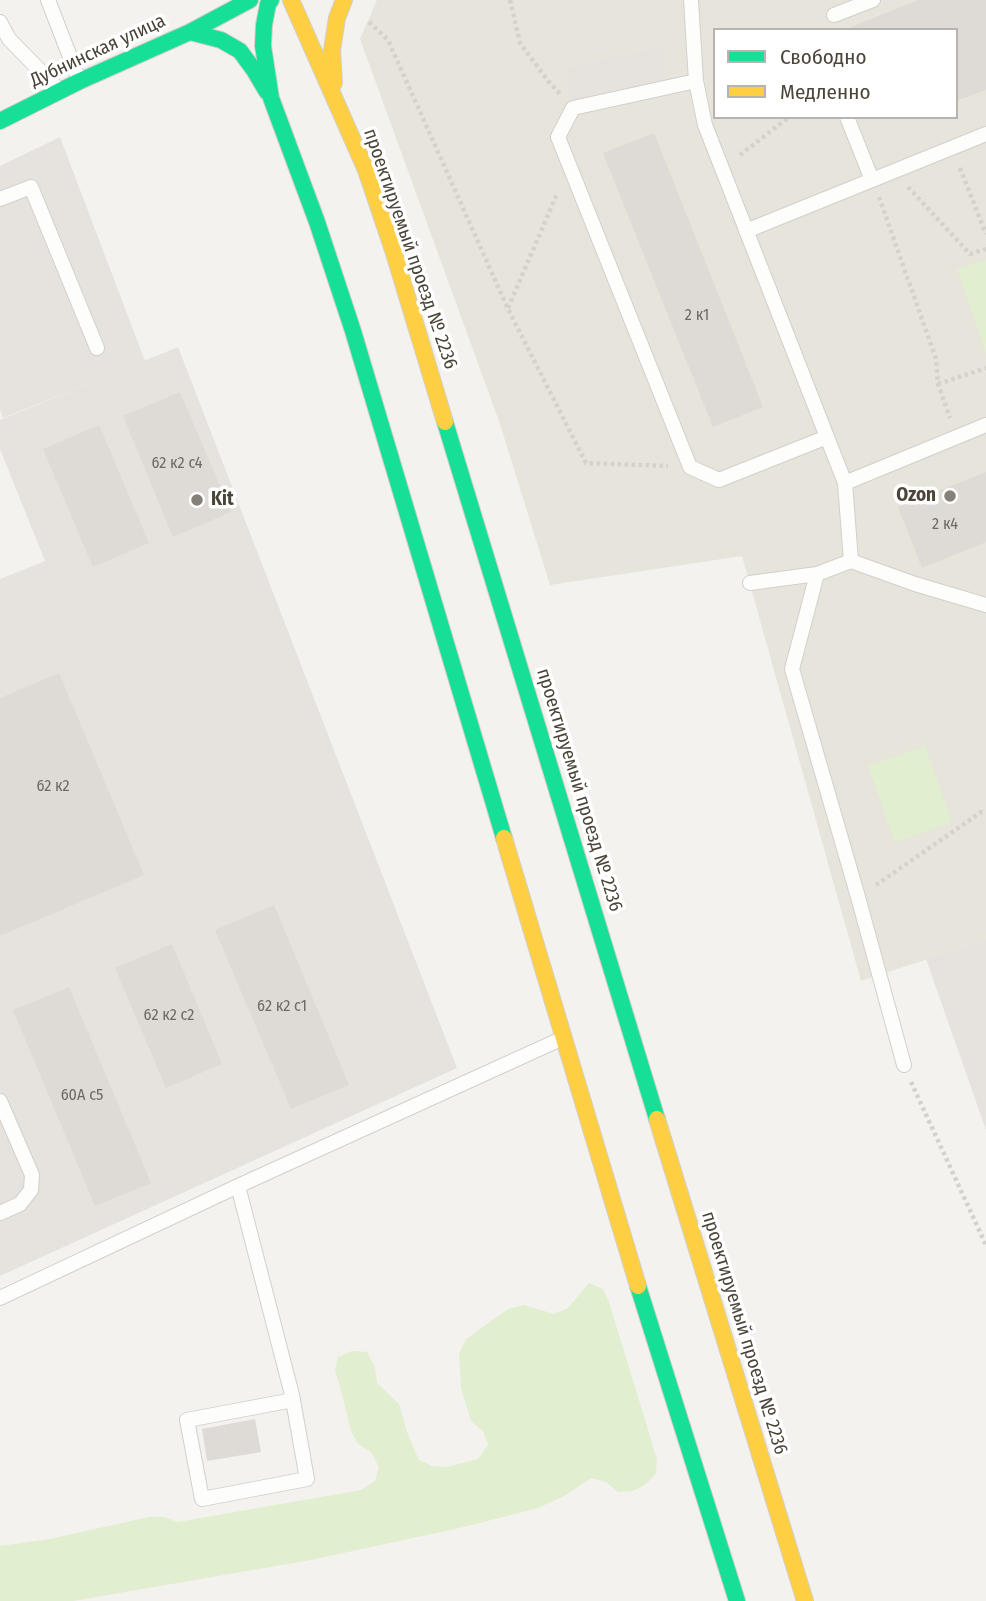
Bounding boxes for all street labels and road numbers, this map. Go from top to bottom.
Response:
street label: Дубнинская улица [27,10,169,92]
street label: проектируемый проезд № 2236 [358,126,462,372]
street label: проектируемый проезд № 2236 [531,666,627,914]
street label: проектируемый проезд № 2236 [696,1209,792,1457]

